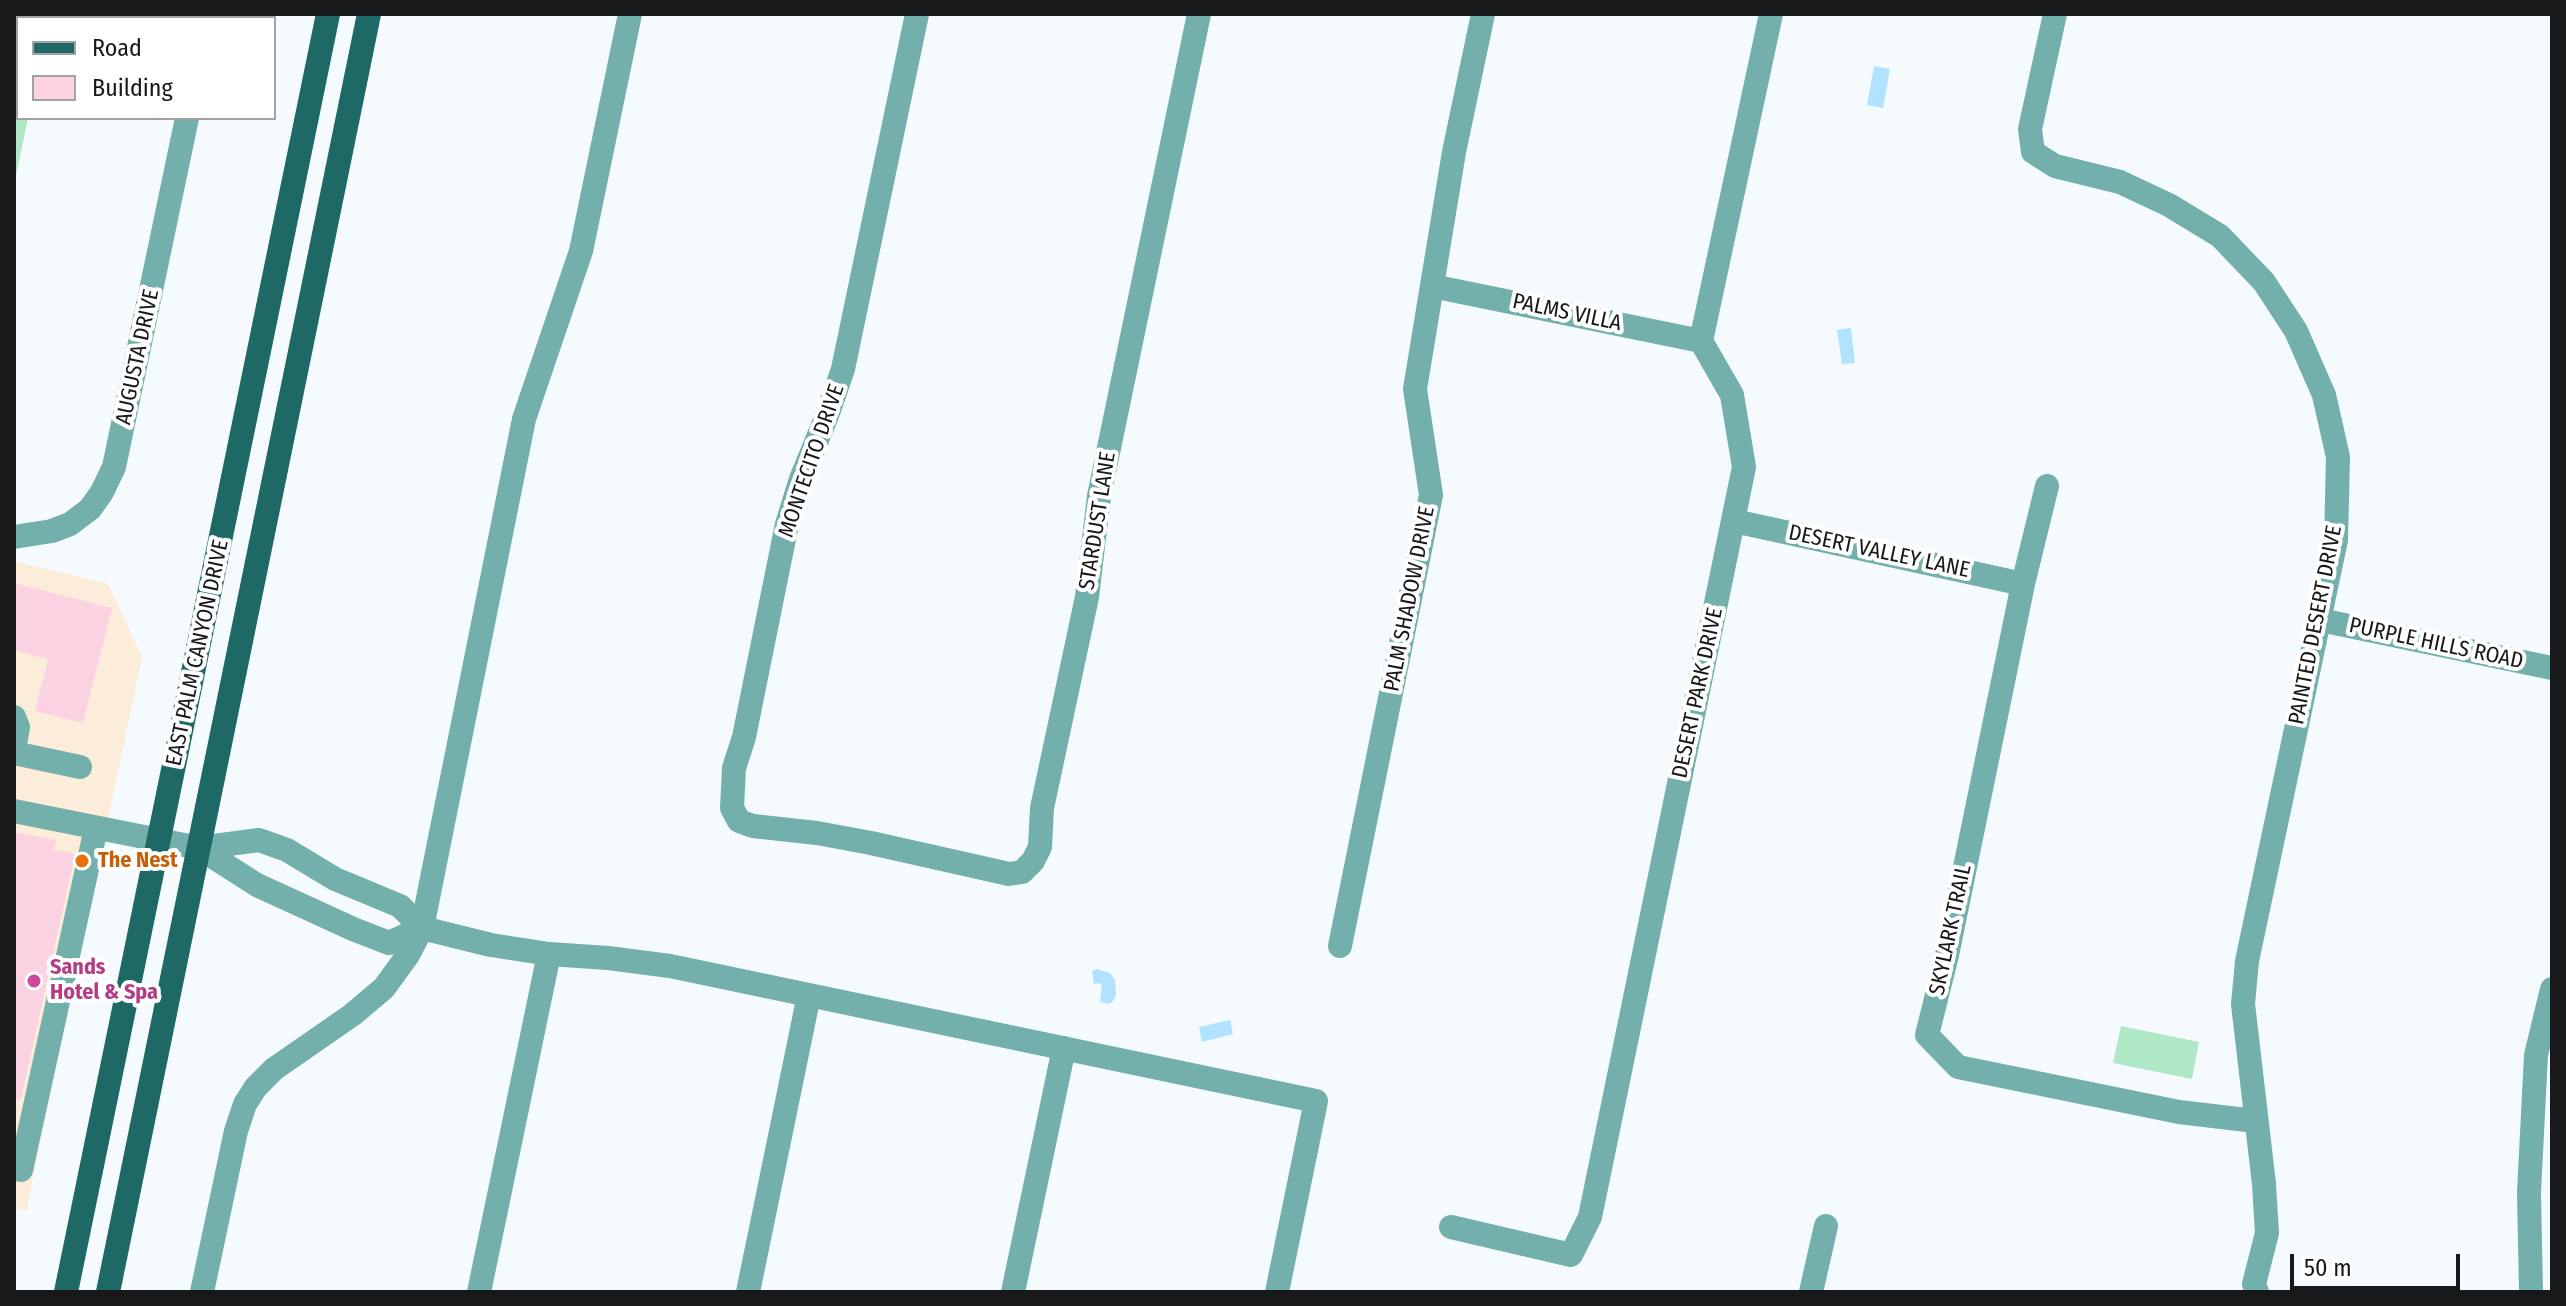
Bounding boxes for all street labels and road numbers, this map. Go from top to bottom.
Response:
street label: AUGUSTA DRIVE [111,287,165,427]
street label: PALMS VILLA [1510,289,1624,337]
street label: MONTECITO DRIVE [773,381,851,541]
street label: STARDUST LANE [1074,450,1122,592]
street label: PALM SHADOW DRIVE [1379,504,1441,694]
street label: DESERT VALLEY LANE [1786,520,1972,584]
street label: PAINTED DESERT DRIVE [2284,523,2348,727]
street label: EAST PALM CANYON DRIVE [161,538,235,768]
street label: DESERT PARK DRIVE [1667,605,1729,781]
street label: PURPLE HILLS ROAD [2347,613,2525,675]
street label: SKYLARK TRAIL [1924,862,1978,998]

